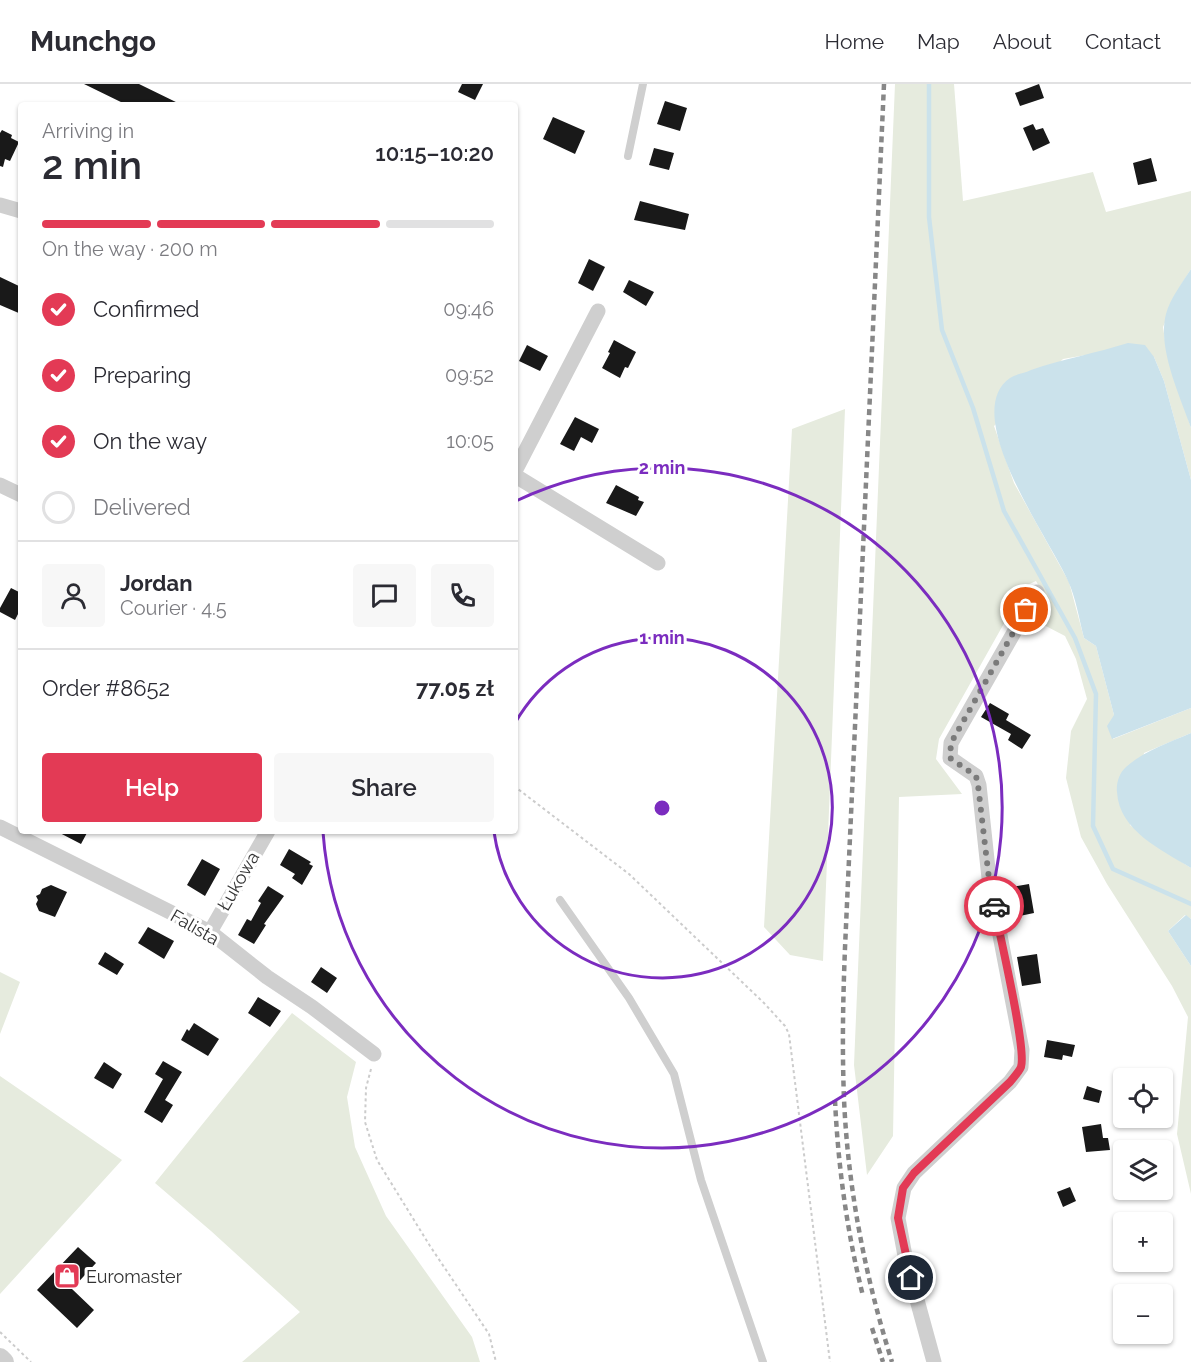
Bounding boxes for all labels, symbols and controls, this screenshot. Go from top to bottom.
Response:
text: Munchgo [30,25,156,58]
text: Home [825,29,884,54]
text: Map [917,29,960,54]
text: About [993,29,1052,54]
text: Contact [1085,29,1161,54]
text: Arriving in [42,119,134,143]
text: 10:15–10:20 [375,140,494,166]
text: 2 min [42,142,142,188]
text: On the way · 200 m [42,237,218,261]
icon: check [42,293,75,326]
text: Confirmed [93,296,200,322]
text: 09:46 [443,297,494,321]
icon: check [42,359,75,392]
text: Preparing [93,362,191,388]
text: 09:52 [445,363,494,387]
icon: check [42,425,75,458]
text: On the way [93,428,207,454]
text: 10:05 [446,429,494,453]
text: 2 min [639,457,685,478]
text: Delivered [93,494,191,520]
button: person [42,564,105,627]
button: chat [353,564,416,627]
button: phone [431,564,494,627]
text: Jordan [120,570,192,596]
pin [1000,584,1051,635]
icon: bag [1009,593,1042,626]
text: Courier · 4.5 [120,596,227,620]
text: 1 min [639,627,685,648]
text: Order #8652 [42,675,170,701]
text: 77.05 zł [416,675,494,701]
button: Help [42,753,262,822]
button: Share [274,753,494,822]
centre of rings [652,798,672,818]
street label: Łukowa [213,848,263,914]
courier [964,876,1024,936]
icon: car [978,890,1011,923]
street label: Falista [167,905,223,949]
map controls [1113,1068,1173,1344]
button: locate [1113,1068,1173,1128]
button: layers [1113,1140,1173,1200]
button: + [1113,1212,1173,1272]
pin [885,1252,936,1303]
shop icon: Euromaster [52,1261,82,1291]
icon: home [894,1261,927,1294]
place label: Euromaster [86,1266,183,1287]
button: − [1113,1284,1173,1344]

